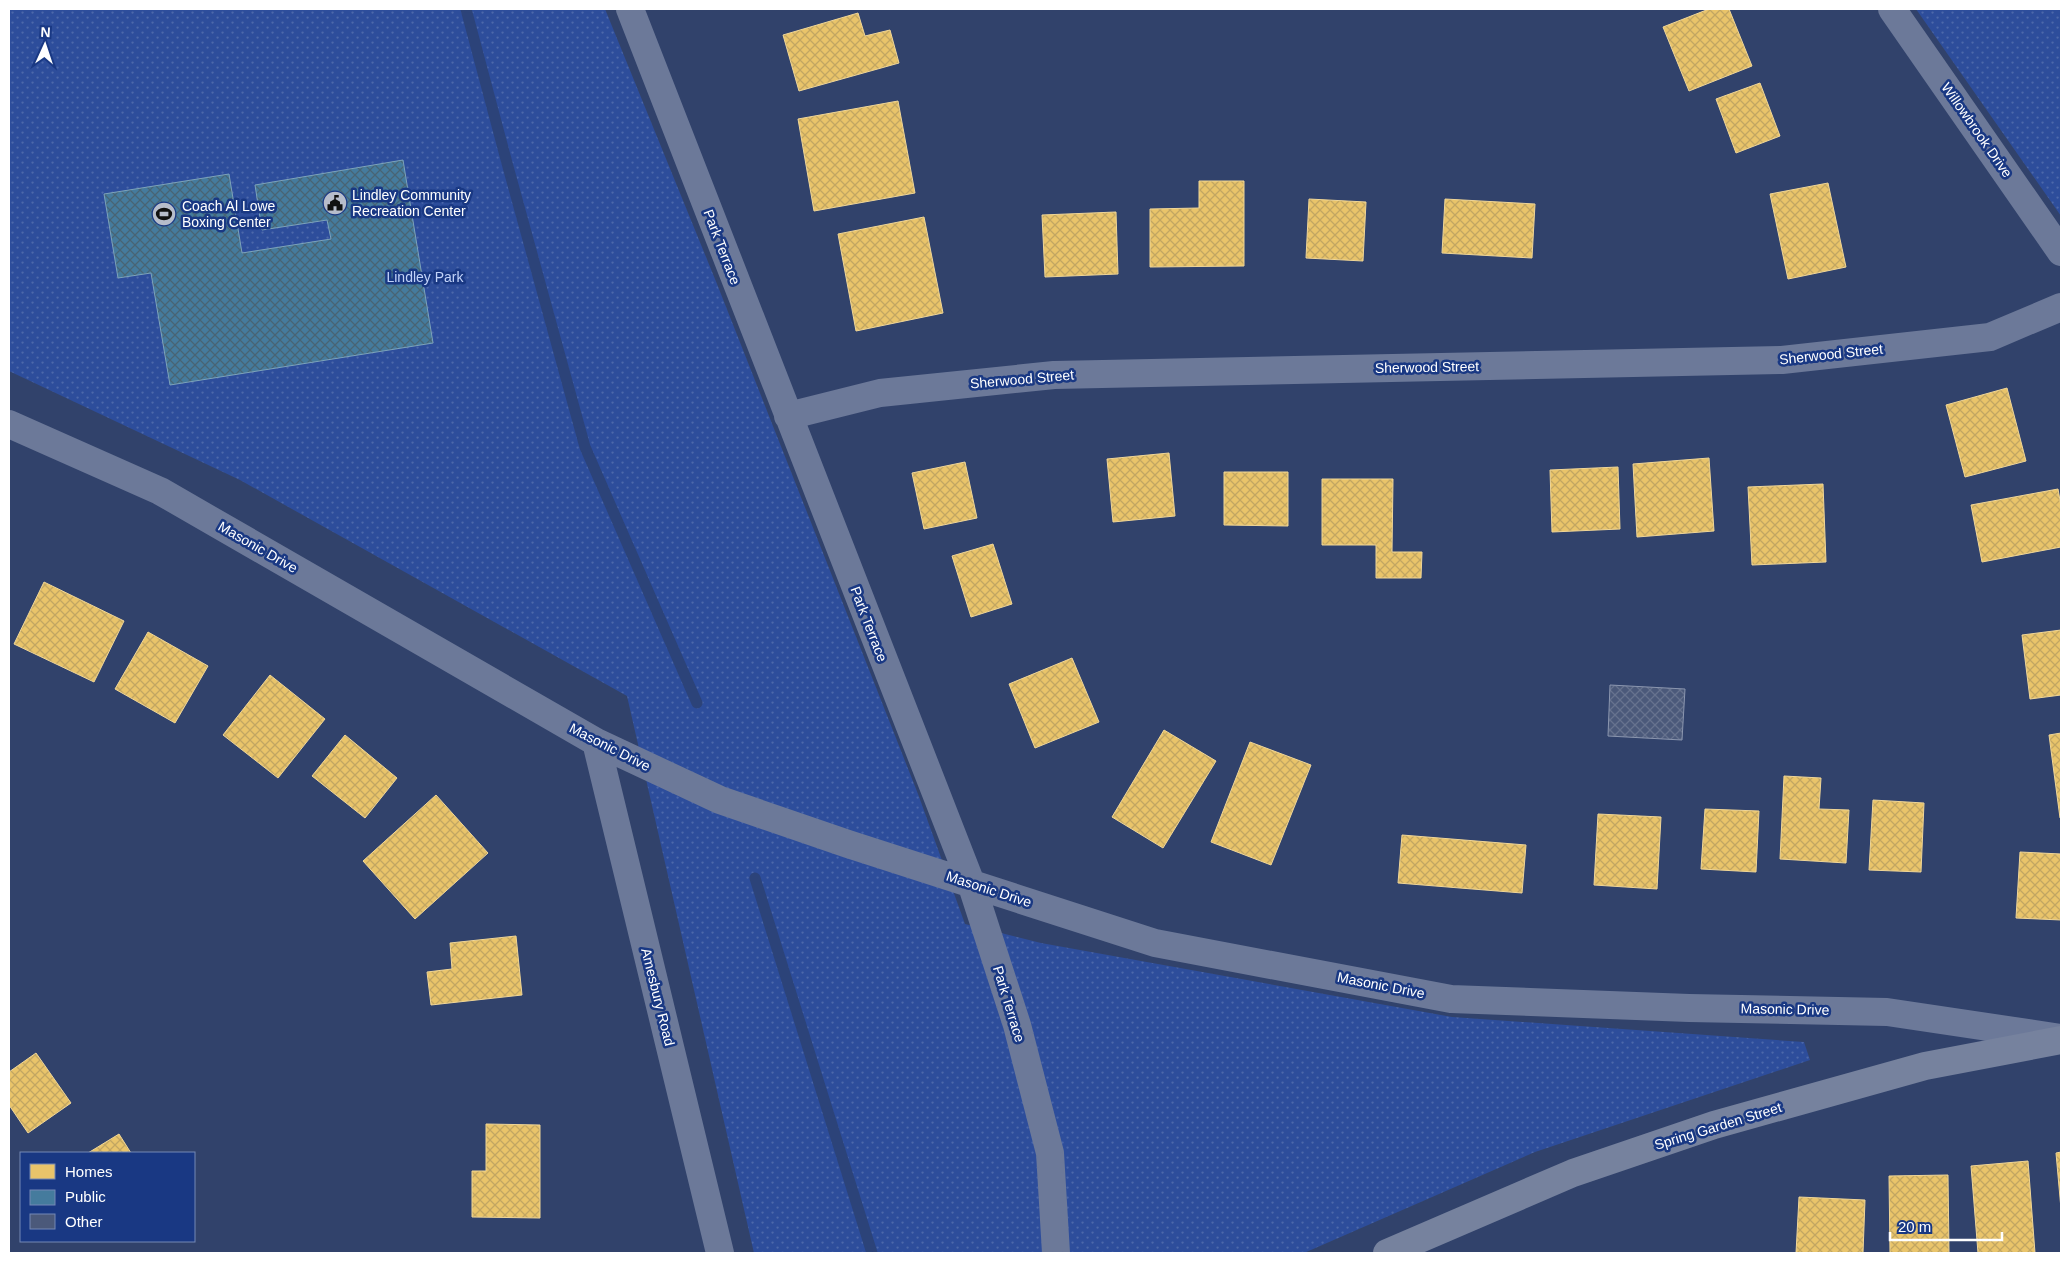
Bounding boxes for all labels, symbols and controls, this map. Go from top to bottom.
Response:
north arrow [20,20,70,70]
text: N [40,24,51,40]
street label: Willowbrook Drive [1938,80,2016,181]
place label: Lindley Community Recreation Center [352,187,471,219]
public building icon: Lindley Community Recreation Center [322,190,348,216]
place label: Coach Al Lowe Boxing Center [182,198,276,230]
sports icon: Coach Al Lowe Boxing Center [151,201,177,227]
street label: Park Terrace [700,207,744,287]
park label: Lindley Park [386,269,465,285]
street label: Sherwood Street [1778,341,1884,367]
street label: Sherwood Street [1375,358,1479,376]
street label: Sherwood Street [969,366,1075,392]
street label: Masonic Drive [216,518,301,576]
street label: Park Terrace [847,584,891,664]
street label: Masonic Drive [567,720,653,774]
street label: Masonic Drive [944,868,1034,910]
street label: Amesbury Road [638,946,678,1048]
street label: Park Terrace [990,964,1028,1044]
street label: Masonic Drive [1336,969,1426,1001]
street label: Masonic Drive [1741,1000,1830,1018]
street label: Spring Garden Street [1652,1099,1784,1153]
legend [20,1152,195,1242]
text: Homes [65,1163,113,1180]
text: Public [65,1188,106,1205]
scale bar [1890,1210,2002,1242]
text: Other [65,1213,103,1230]
text: 20 m [1898,1218,1931,1235]

